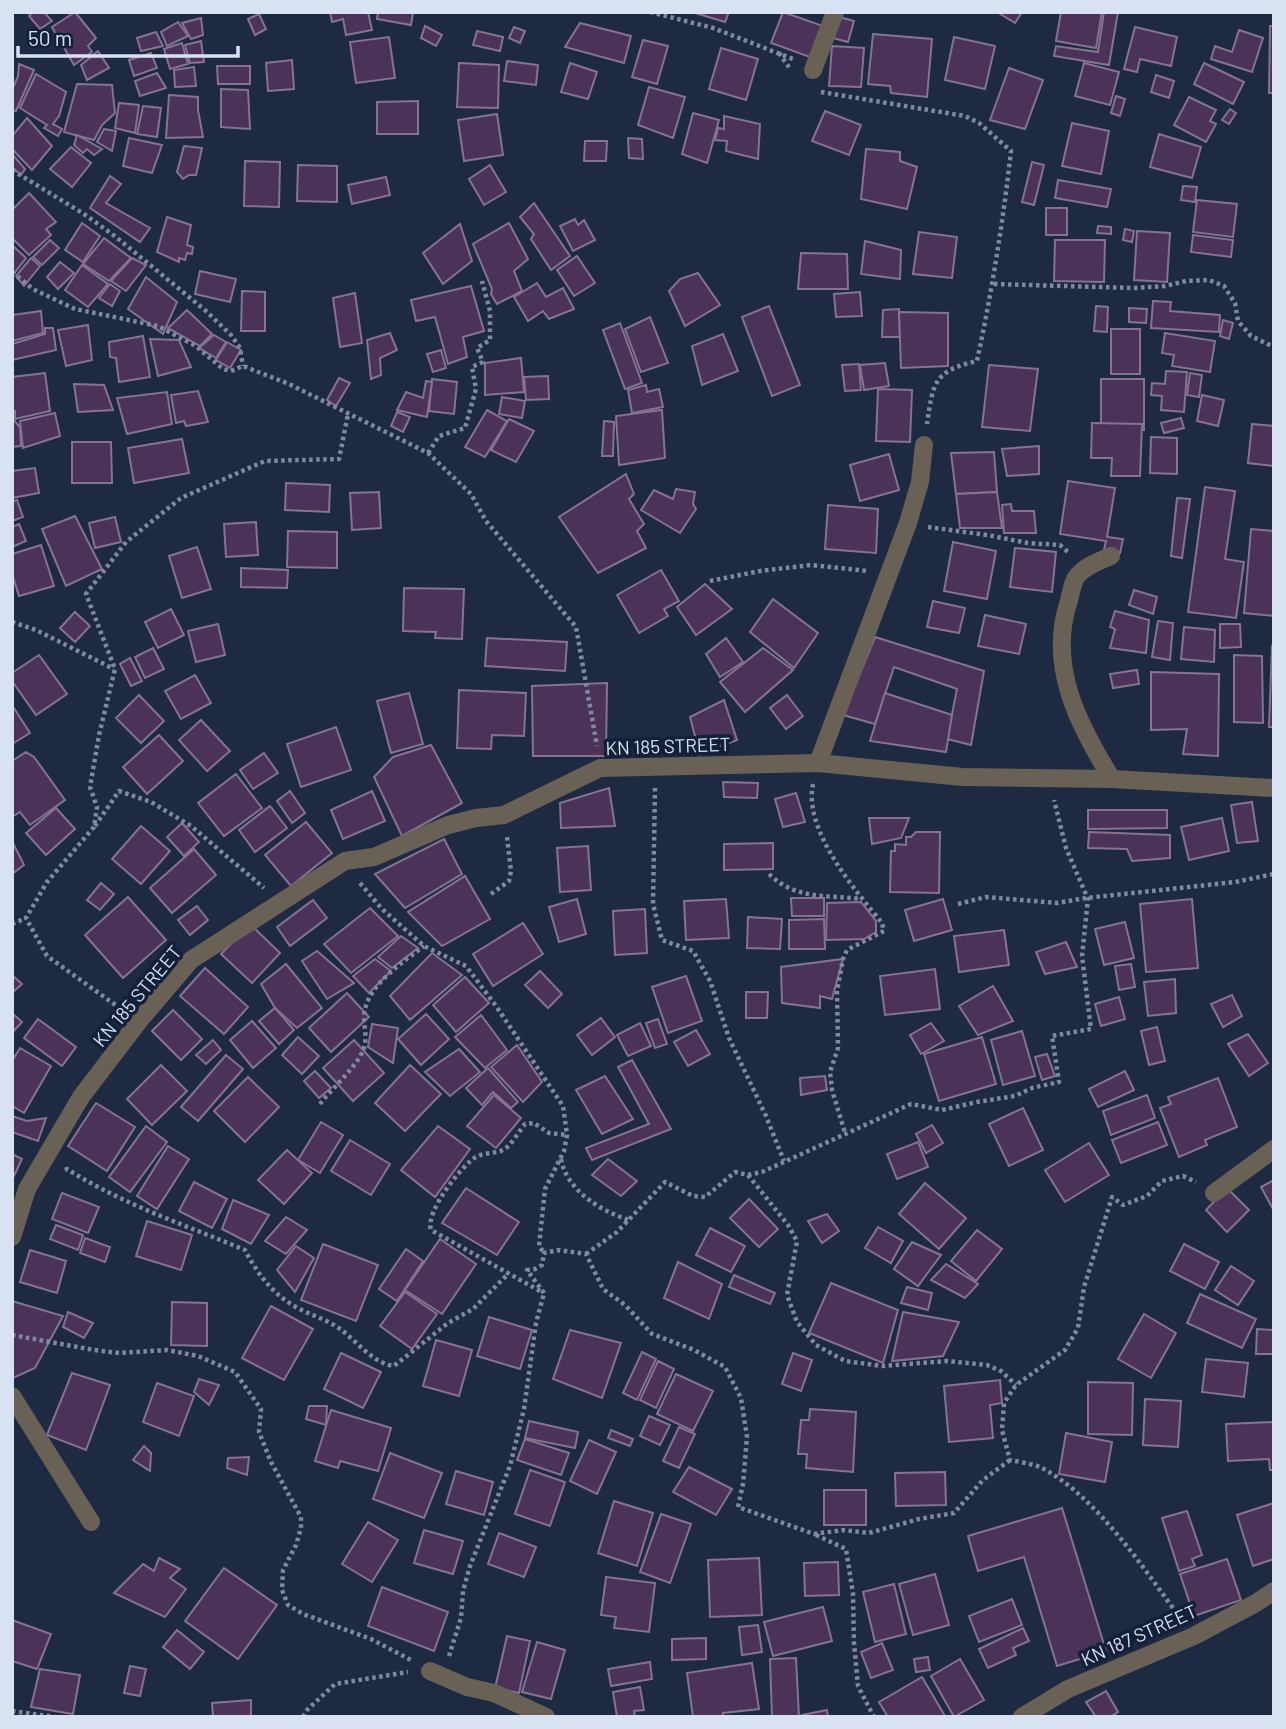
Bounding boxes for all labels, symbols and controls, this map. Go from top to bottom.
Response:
scale bar [18,14,238,58]
text: 50 m [28,25,72,50]
street label: KN 185 STREET [605,732,731,759]
street label: KN 185 STREET [88,940,186,1051]
street label: KN 187 STREET [1077,1599,1200,1670]

